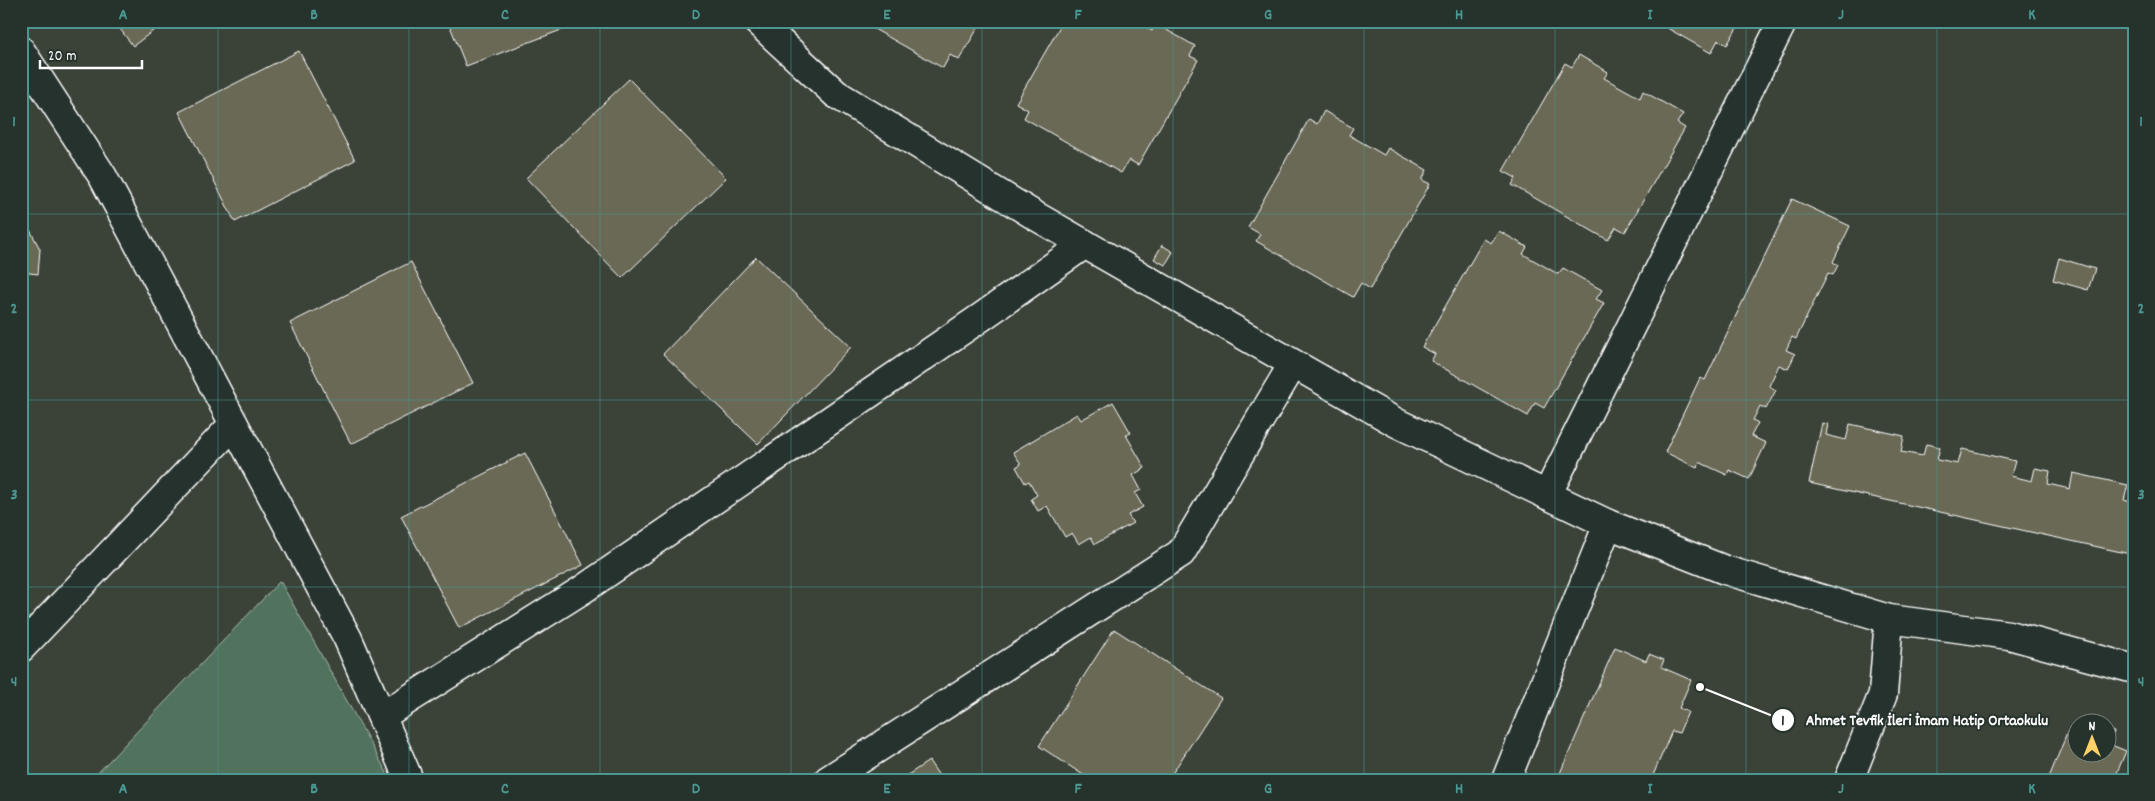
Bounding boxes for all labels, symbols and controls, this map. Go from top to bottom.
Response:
text: A [119,4,128,27]
text: B [310,4,318,27]
text: C [501,4,509,27]
text: D [692,4,701,27]
text: E [883,4,891,27]
text: F [1074,4,1082,27]
text: G [1264,4,1272,27]
text: H [1455,4,1463,27]
text: I [1648,4,1654,27]
text: J [1838,4,1844,27]
text: K [2028,4,2036,27]
scale bar [40,38,142,70]
text: 20 m [48,46,76,68]
text: 1 [12,111,16,134]
text: 1 [2139,111,2143,134]
text: 2 [11,298,18,321]
text: 2 [2138,298,2145,321]
text: 3 [10,484,18,507]
text: 3 [2137,484,2145,507]
text: 4 [11,671,17,694]
text: 4 [2138,671,2144,694]
callout: Ahmet Tevfik İleri İmam Hatip Ortaokulu [1771,704,2058,735]
text: Ahmet Tevfik İleri İmam Hatip Ortaokulu [1806,710,2048,733]
text: 1 [1781,711,1785,733]
north arrow [2068,714,2118,764]
text: N [2089,717,2096,737]
text: A [119,778,128,801]
text: B [310,778,318,801]
text: C [501,778,509,801]
text: D [692,778,701,801]
text: E [883,778,891,801]
text: F [1074,778,1082,801]
text: G [1264,778,1272,801]
text: H [1455,778,1463,801]
text: I [1648,778,1654,801]
text: J [1838,778,1844,801]
text: K [2028,778,2036,801]

